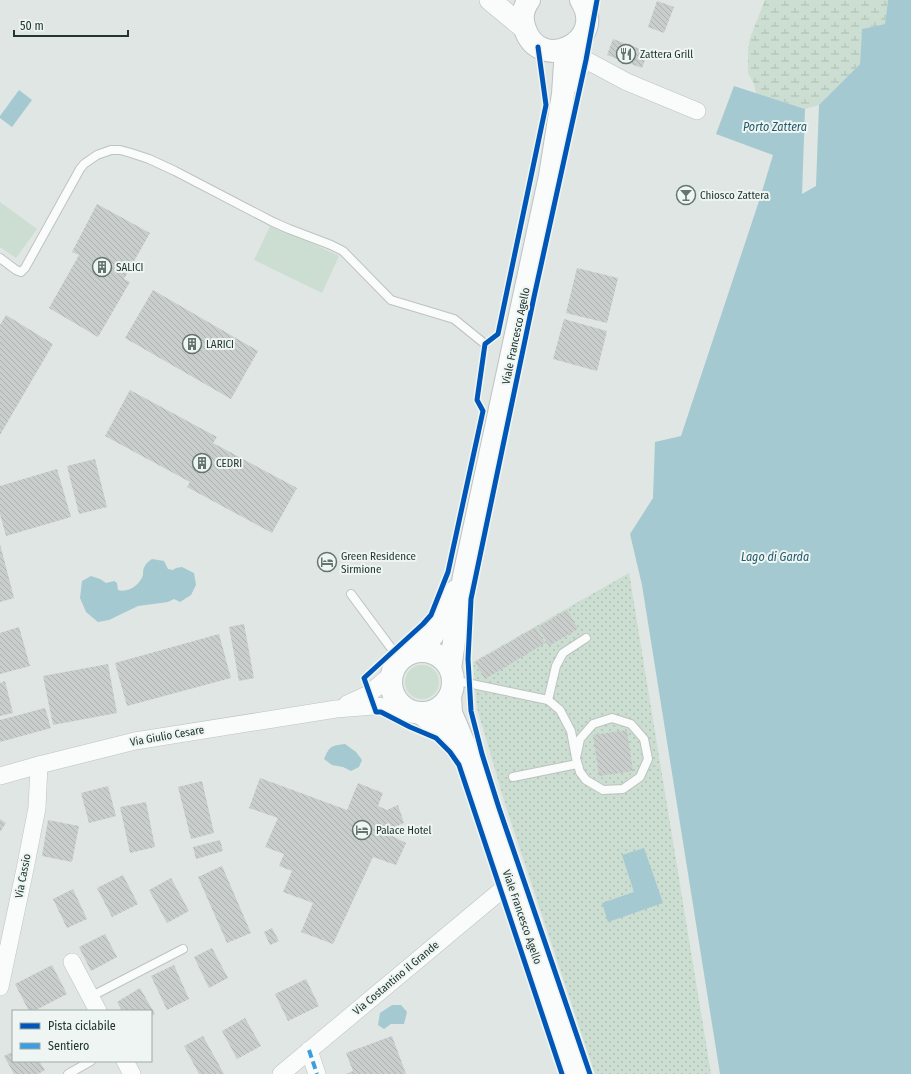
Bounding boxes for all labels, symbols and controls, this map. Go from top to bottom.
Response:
scale bar [14,12,128,38]
text: 50 m [20,19,44,33]
restaurant icon: Zattera Grill [615,43,637,65]
place label: Zattera Grill [640,48,693,61]
water label: Porto Zattera [743,120,807,134]
bar icon: Chiosco Zattera [675,184,697,206]
place label: Chiosco Zattera [700,189,769,202]
building icon: SALICI [91,256,113,278]
place label: SALICI [116,261,143,274]
street label: Viale Francesco Agello [499,286,533,386]
building icon: LARICI [181,333,203,355]
place label: LARICI [206,338,234,351]
building icon: CEDRI [191,452,213,474]
place label: CEDRI [216,457,242,470]
place label: Green Residence Sirmione [341,550,416,576]
water label: Lago di Garda [741,550,809,564]
hotel icon: Green Residence Sirmione [316,551,338,573]
street label: Via Giulio Cesare [129,723,205,749]
hotel icon: Palace Hotel [351,819,373,841]
place label: Palace Hotel [376,824,432,837]
street label: Via Cassio [12,852,34,899]
street label: Viale Francesco Agello [500,868,544,966]
street label: Via Costantino il Grande [350,938,442,1018]
legend [12,1010,152,1062]
text: Pista ciclabile [48,1019,116,1033]
text: Sentiero [48,1039,89,1053]

